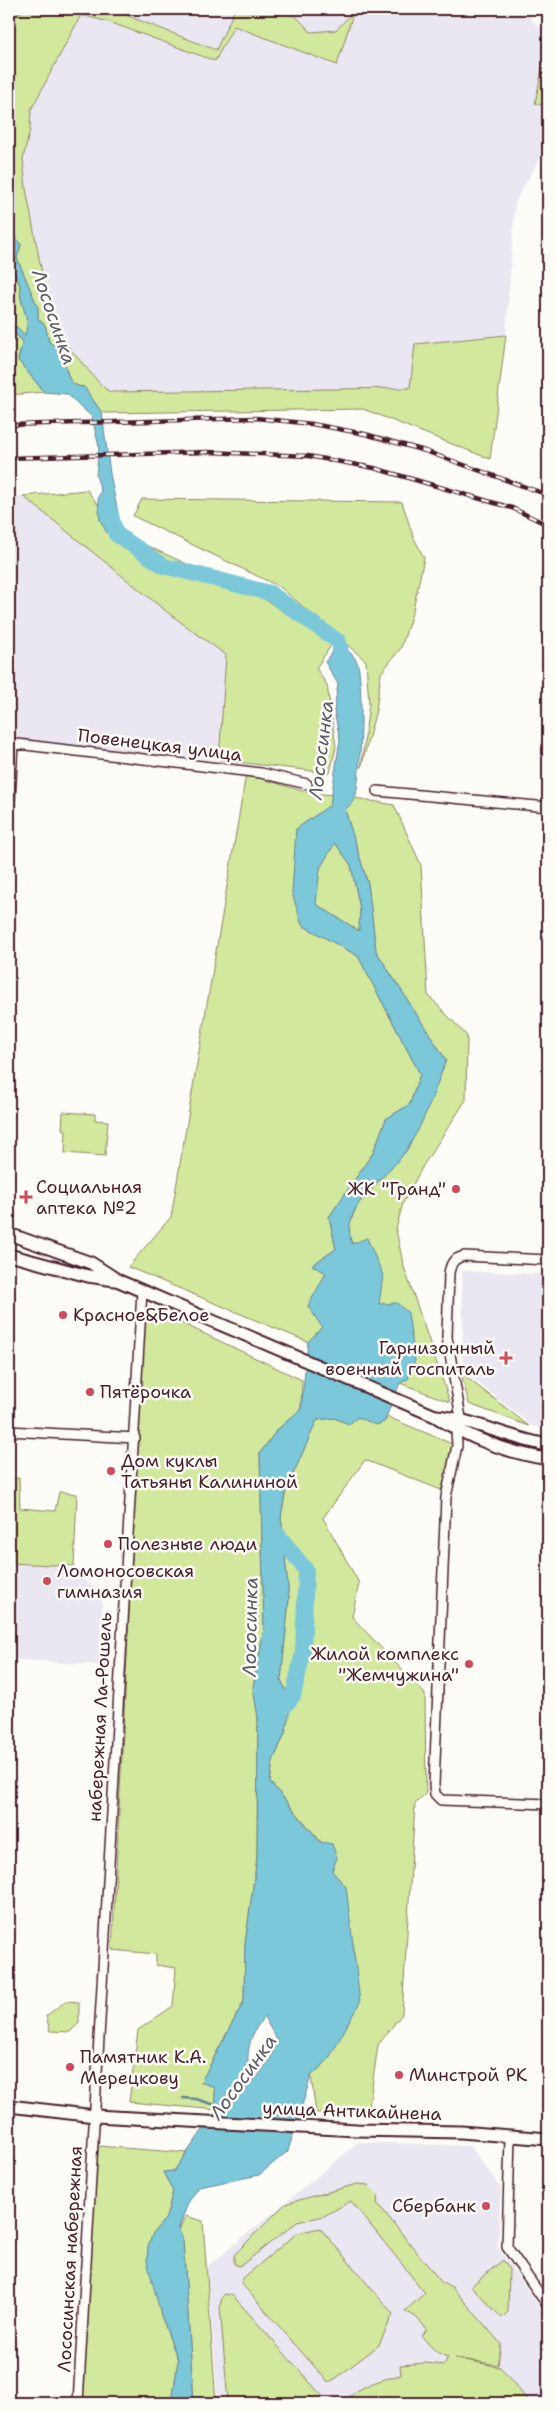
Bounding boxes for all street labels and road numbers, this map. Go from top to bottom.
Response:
street label: Повенецкая улица [77,723,243,767]
street label: набережная Ла-Рошель [83,1612,117,1822]
street label: улица Антикайнена [262,2096,442,2126]
street label: Лососинская набережная [52,2145,88,2373]

